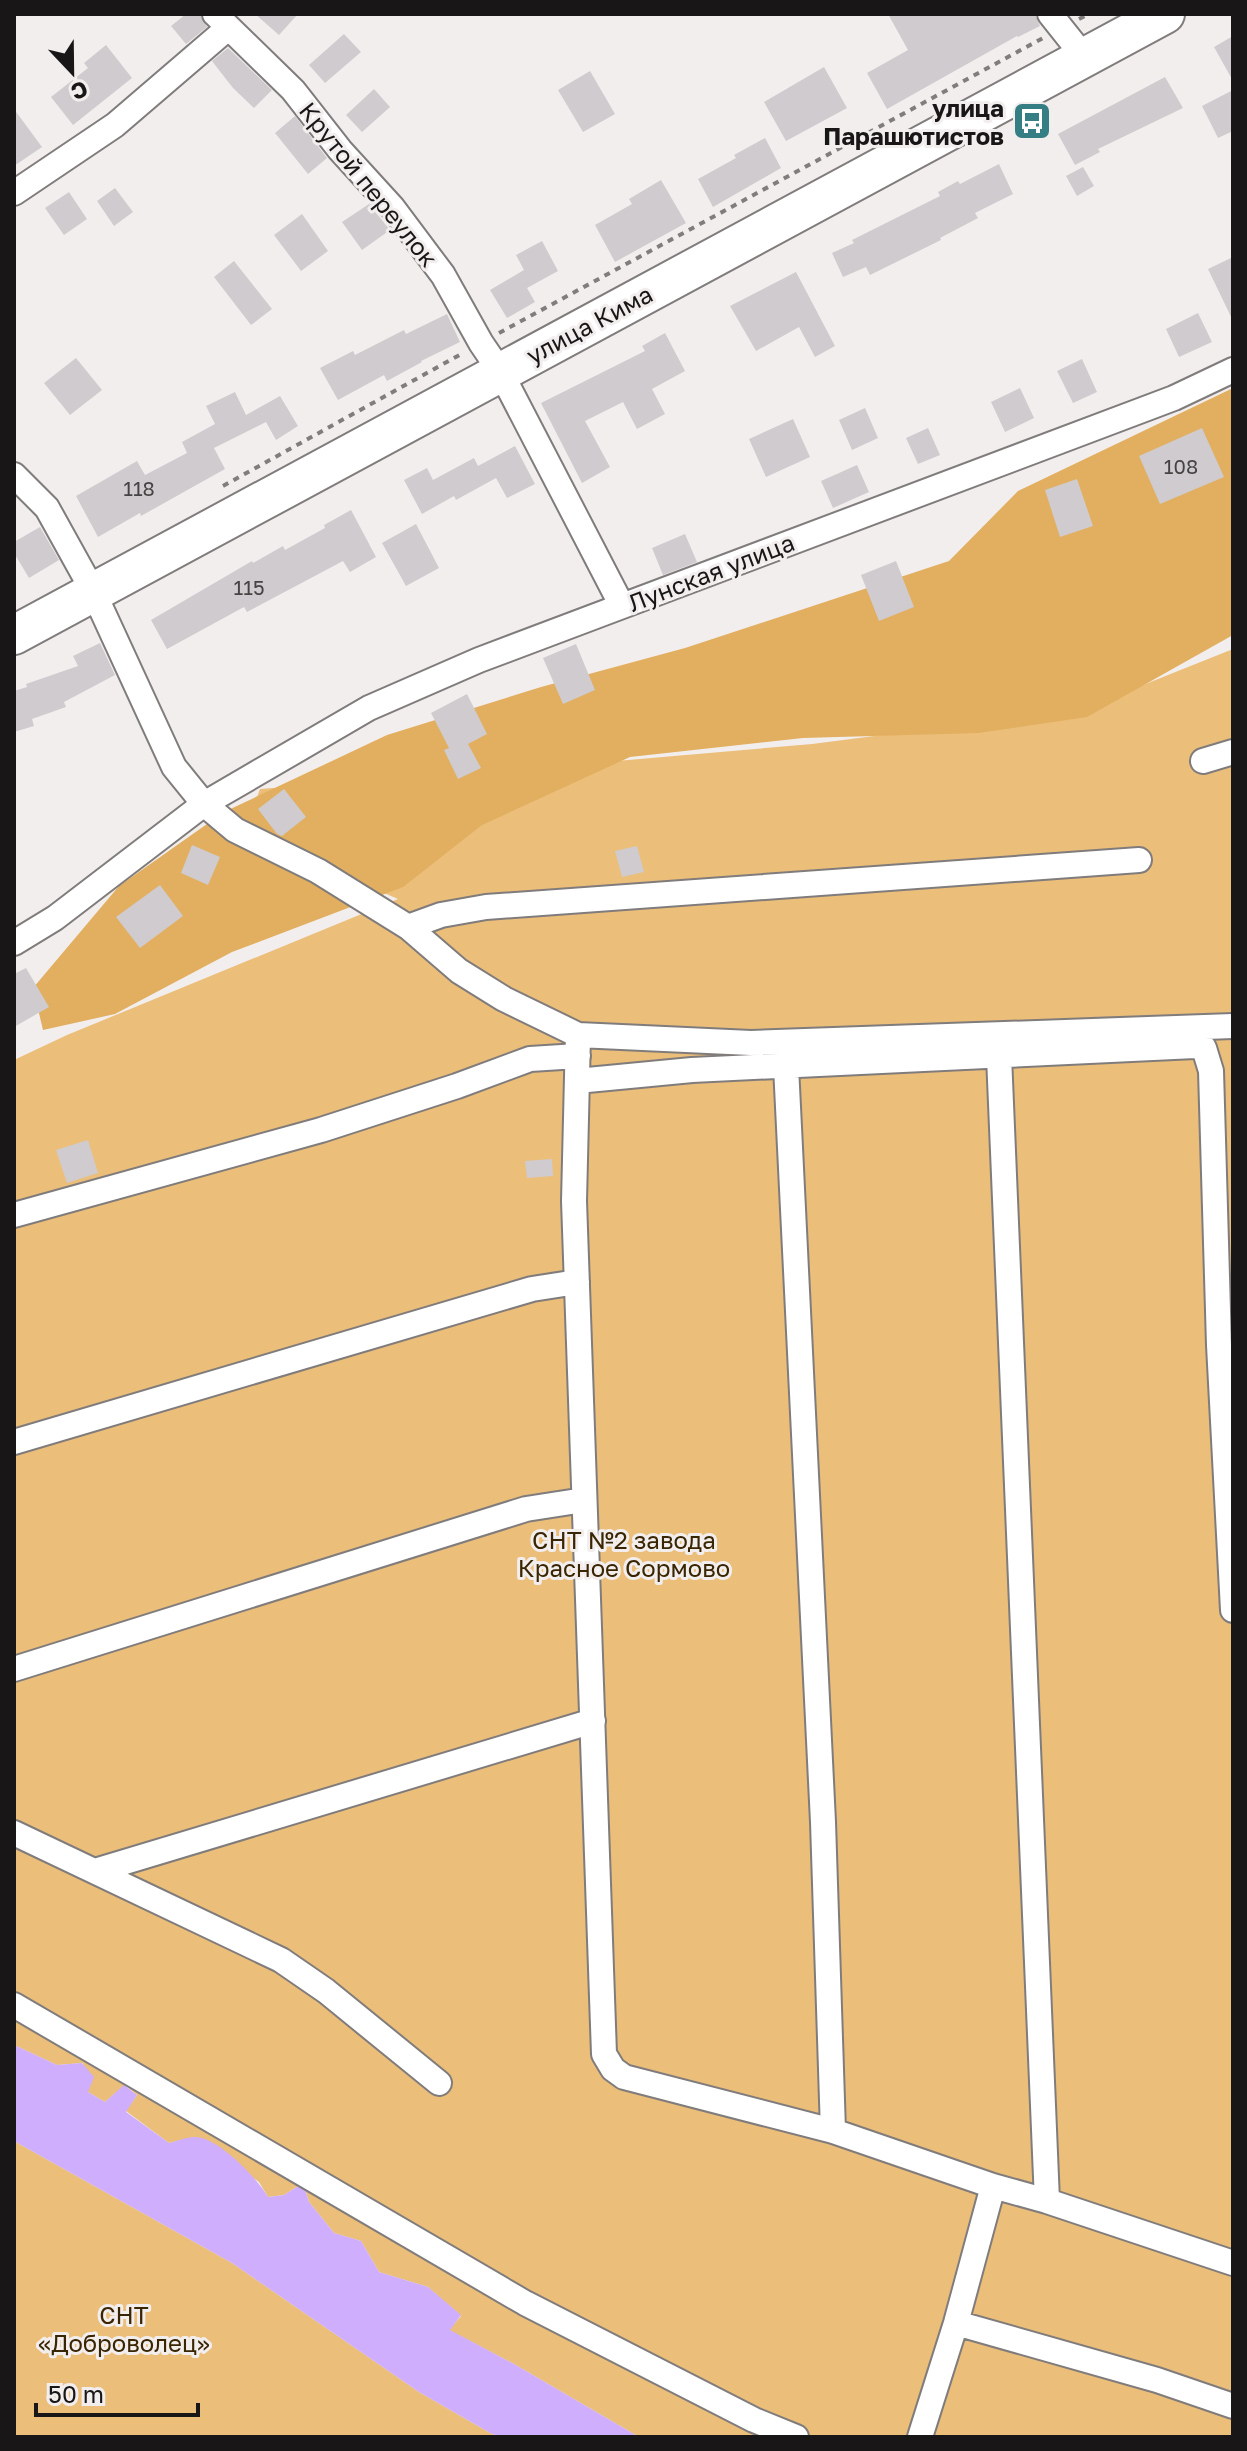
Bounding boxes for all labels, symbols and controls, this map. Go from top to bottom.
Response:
north arrow [32,32,112,112]
text: С [67,76,92,106]
place label: улица Парашютистов [823,93,1004,150]
street label: Крутой переулок [294,96,444,272]
bus stop icon: улица Парашютистов [1011,100,1053,142]
street label: улица Кима [521,279,657,369]
house number: 108 [1164,454,1198,478]
house number: 118 [123,476,155,500]
street label: Лунская улица [624,527,798,617]
house number: 115 [234,575,265,599]
park label: СНТ №2 завода Красное Сормово [518,1525,730,1582]
park label: СНТ «Доброволец» [38,2300,210,2357]
scale bar [36,2367,198,2417]
text: 50 m [48,2379,104,2408]

